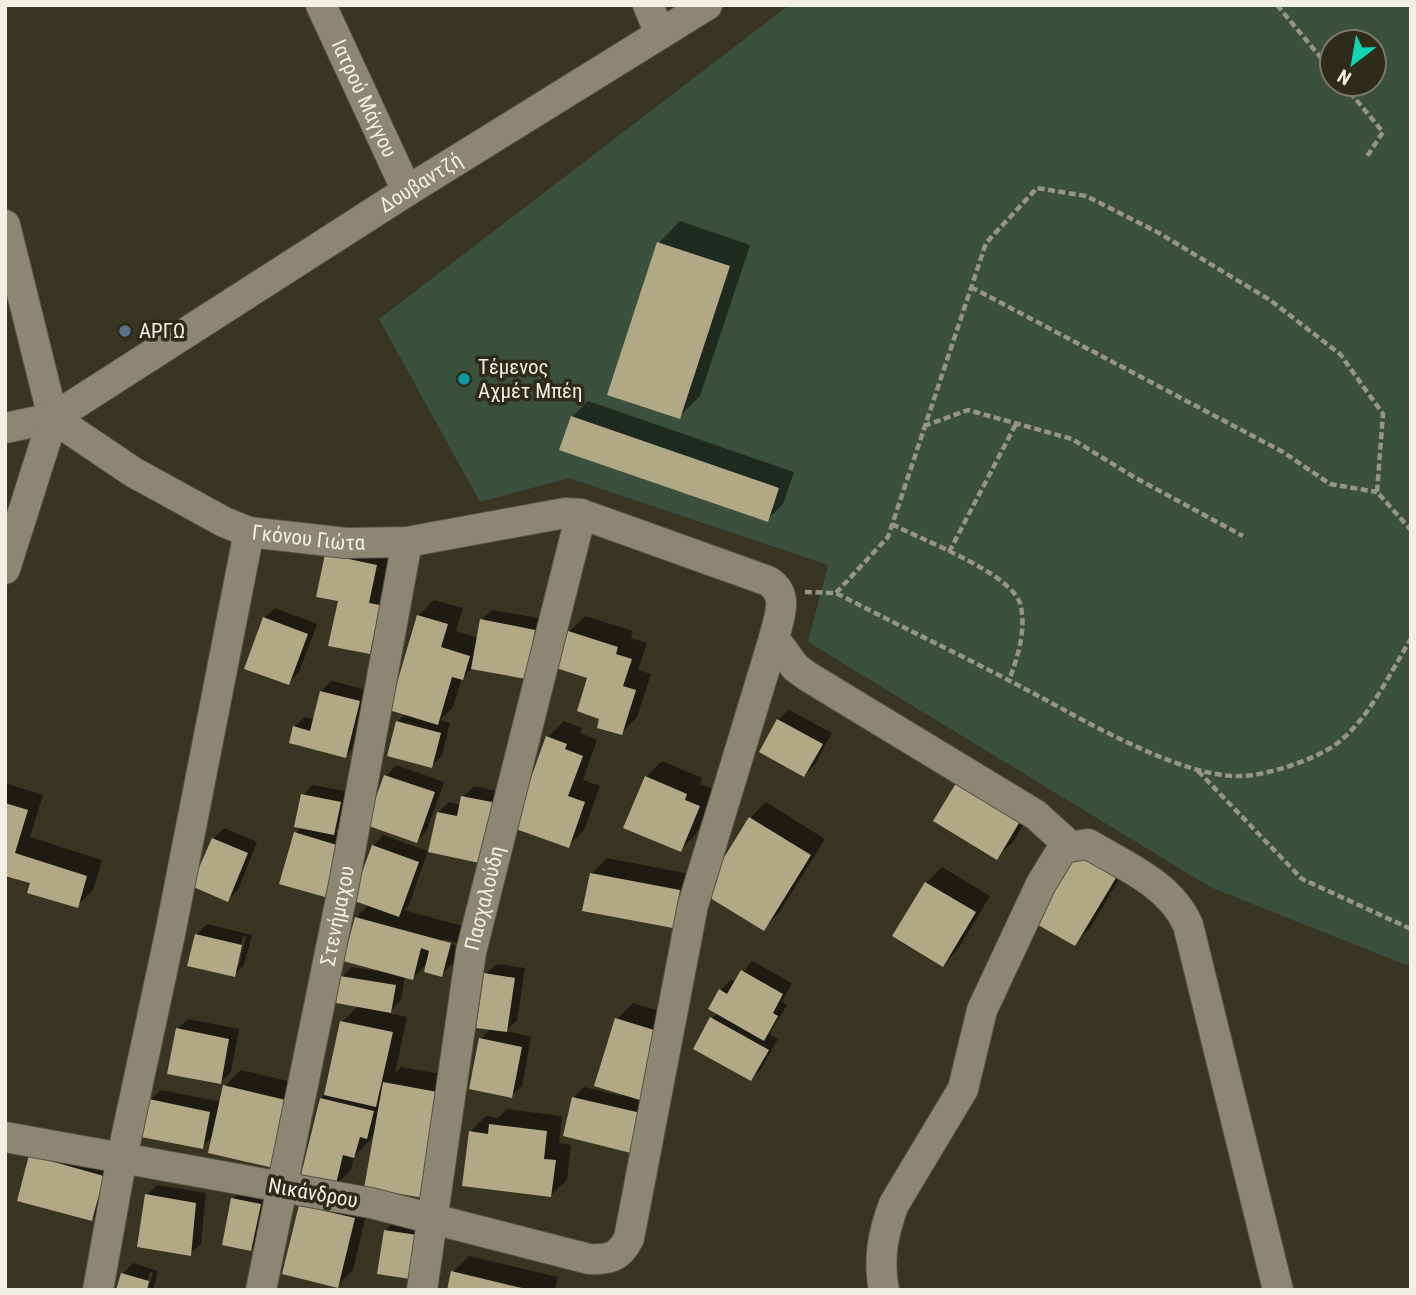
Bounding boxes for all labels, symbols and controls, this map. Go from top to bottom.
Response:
north arrow [1318,28,1388,98]
street label: Ιατρού Μάγγου [327,36,402,161]
text: N [1334,64,1355,90]
street label: Δουβαντζή [375,148,467,218]
place label: ΑΡΓΩ [139,319,185,343]
marker: ΑΡΓΩ [117,323,133,339]
place label: Τέμενος Αχμέτ Μπέη [478,355,582,403]
marker: Τέμενος Αχμέτ Μπέη [456,371,472,387]
street label: Γκόνου Γιώτα [251,520,366,555]
street label: Πασχαλούδη [460,844,509,953]
street label: Στενήμαχου [316,864,359,968]
street label: Νικάνδρου [266,1173,360,1213]

